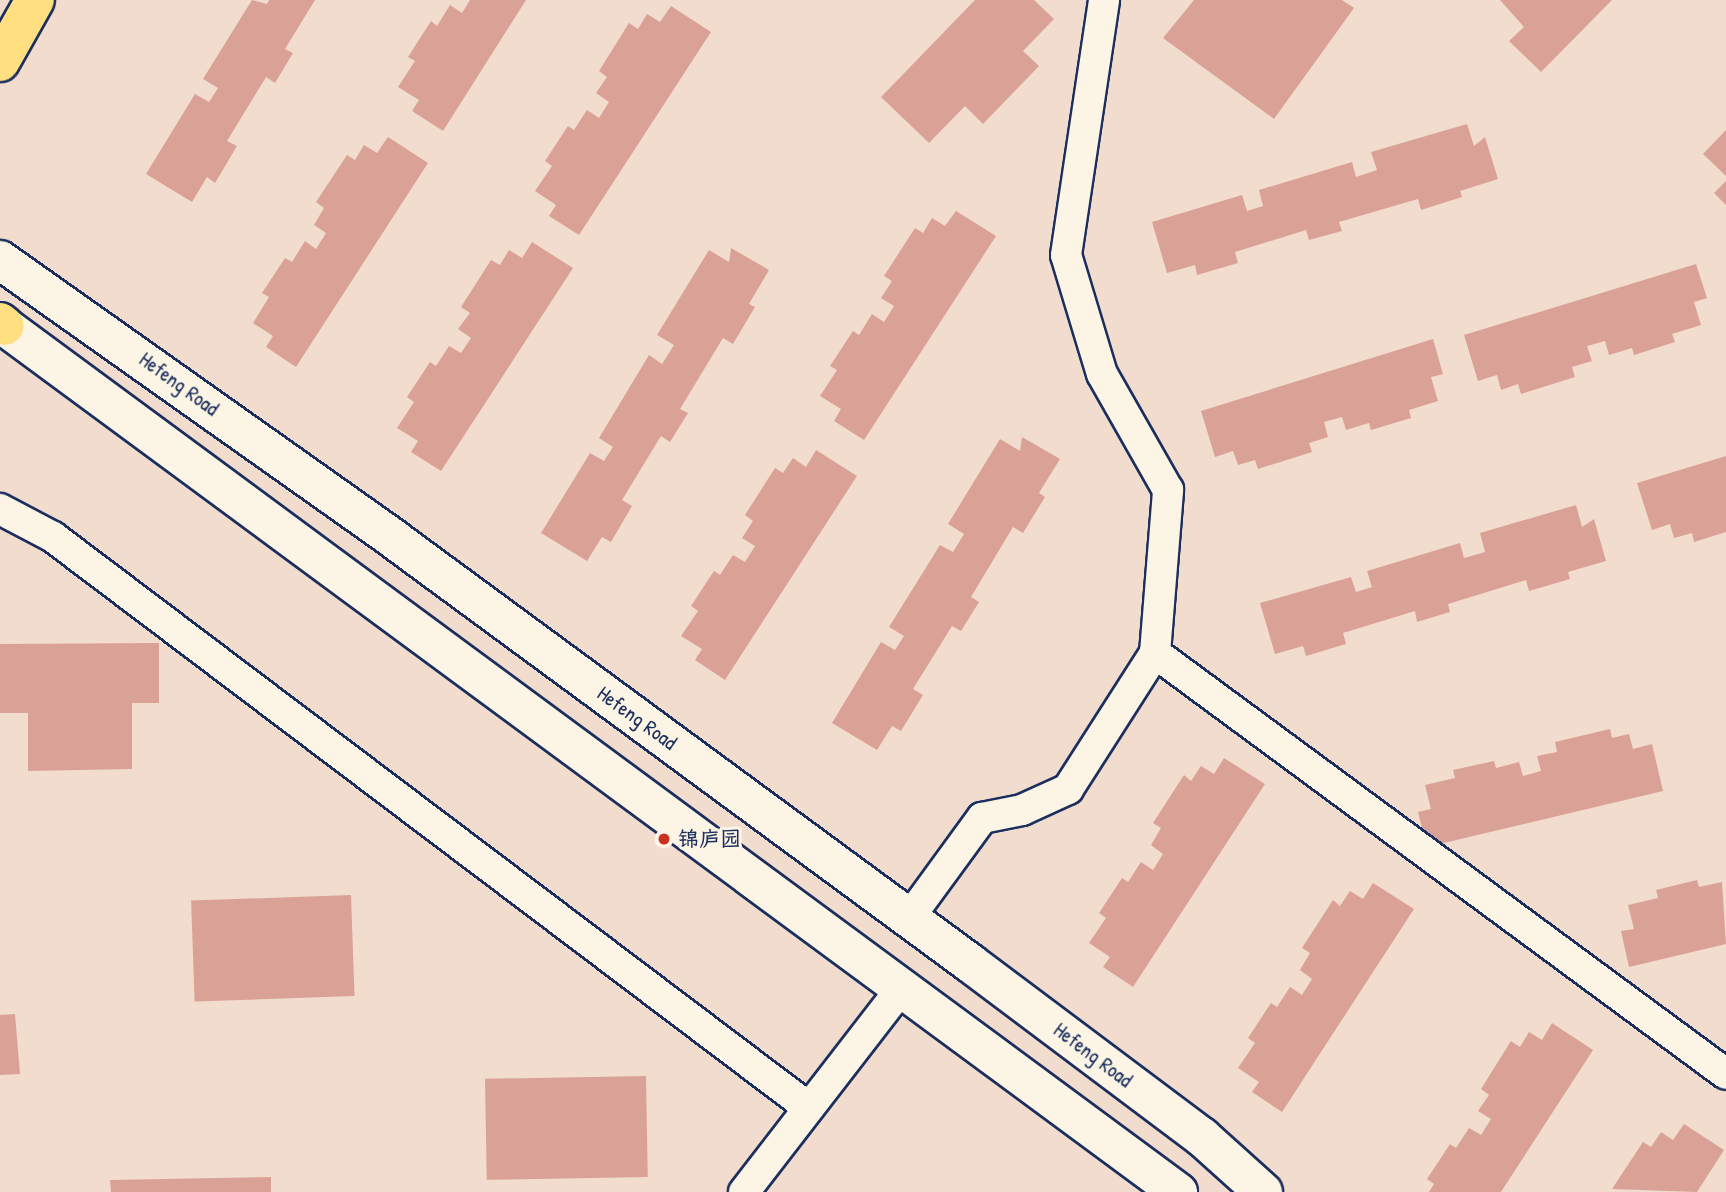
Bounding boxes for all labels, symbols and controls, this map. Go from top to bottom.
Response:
street label: Hefeng Road [134,347,224,421]
street label: Hefeng Road [592,681,682,755]
place label: 锦庐园 [678,826,741,852]
marker: 锦庐园 [656,831,672,847]
street label: Hefeng Road [1049,1017,1137,1093]

